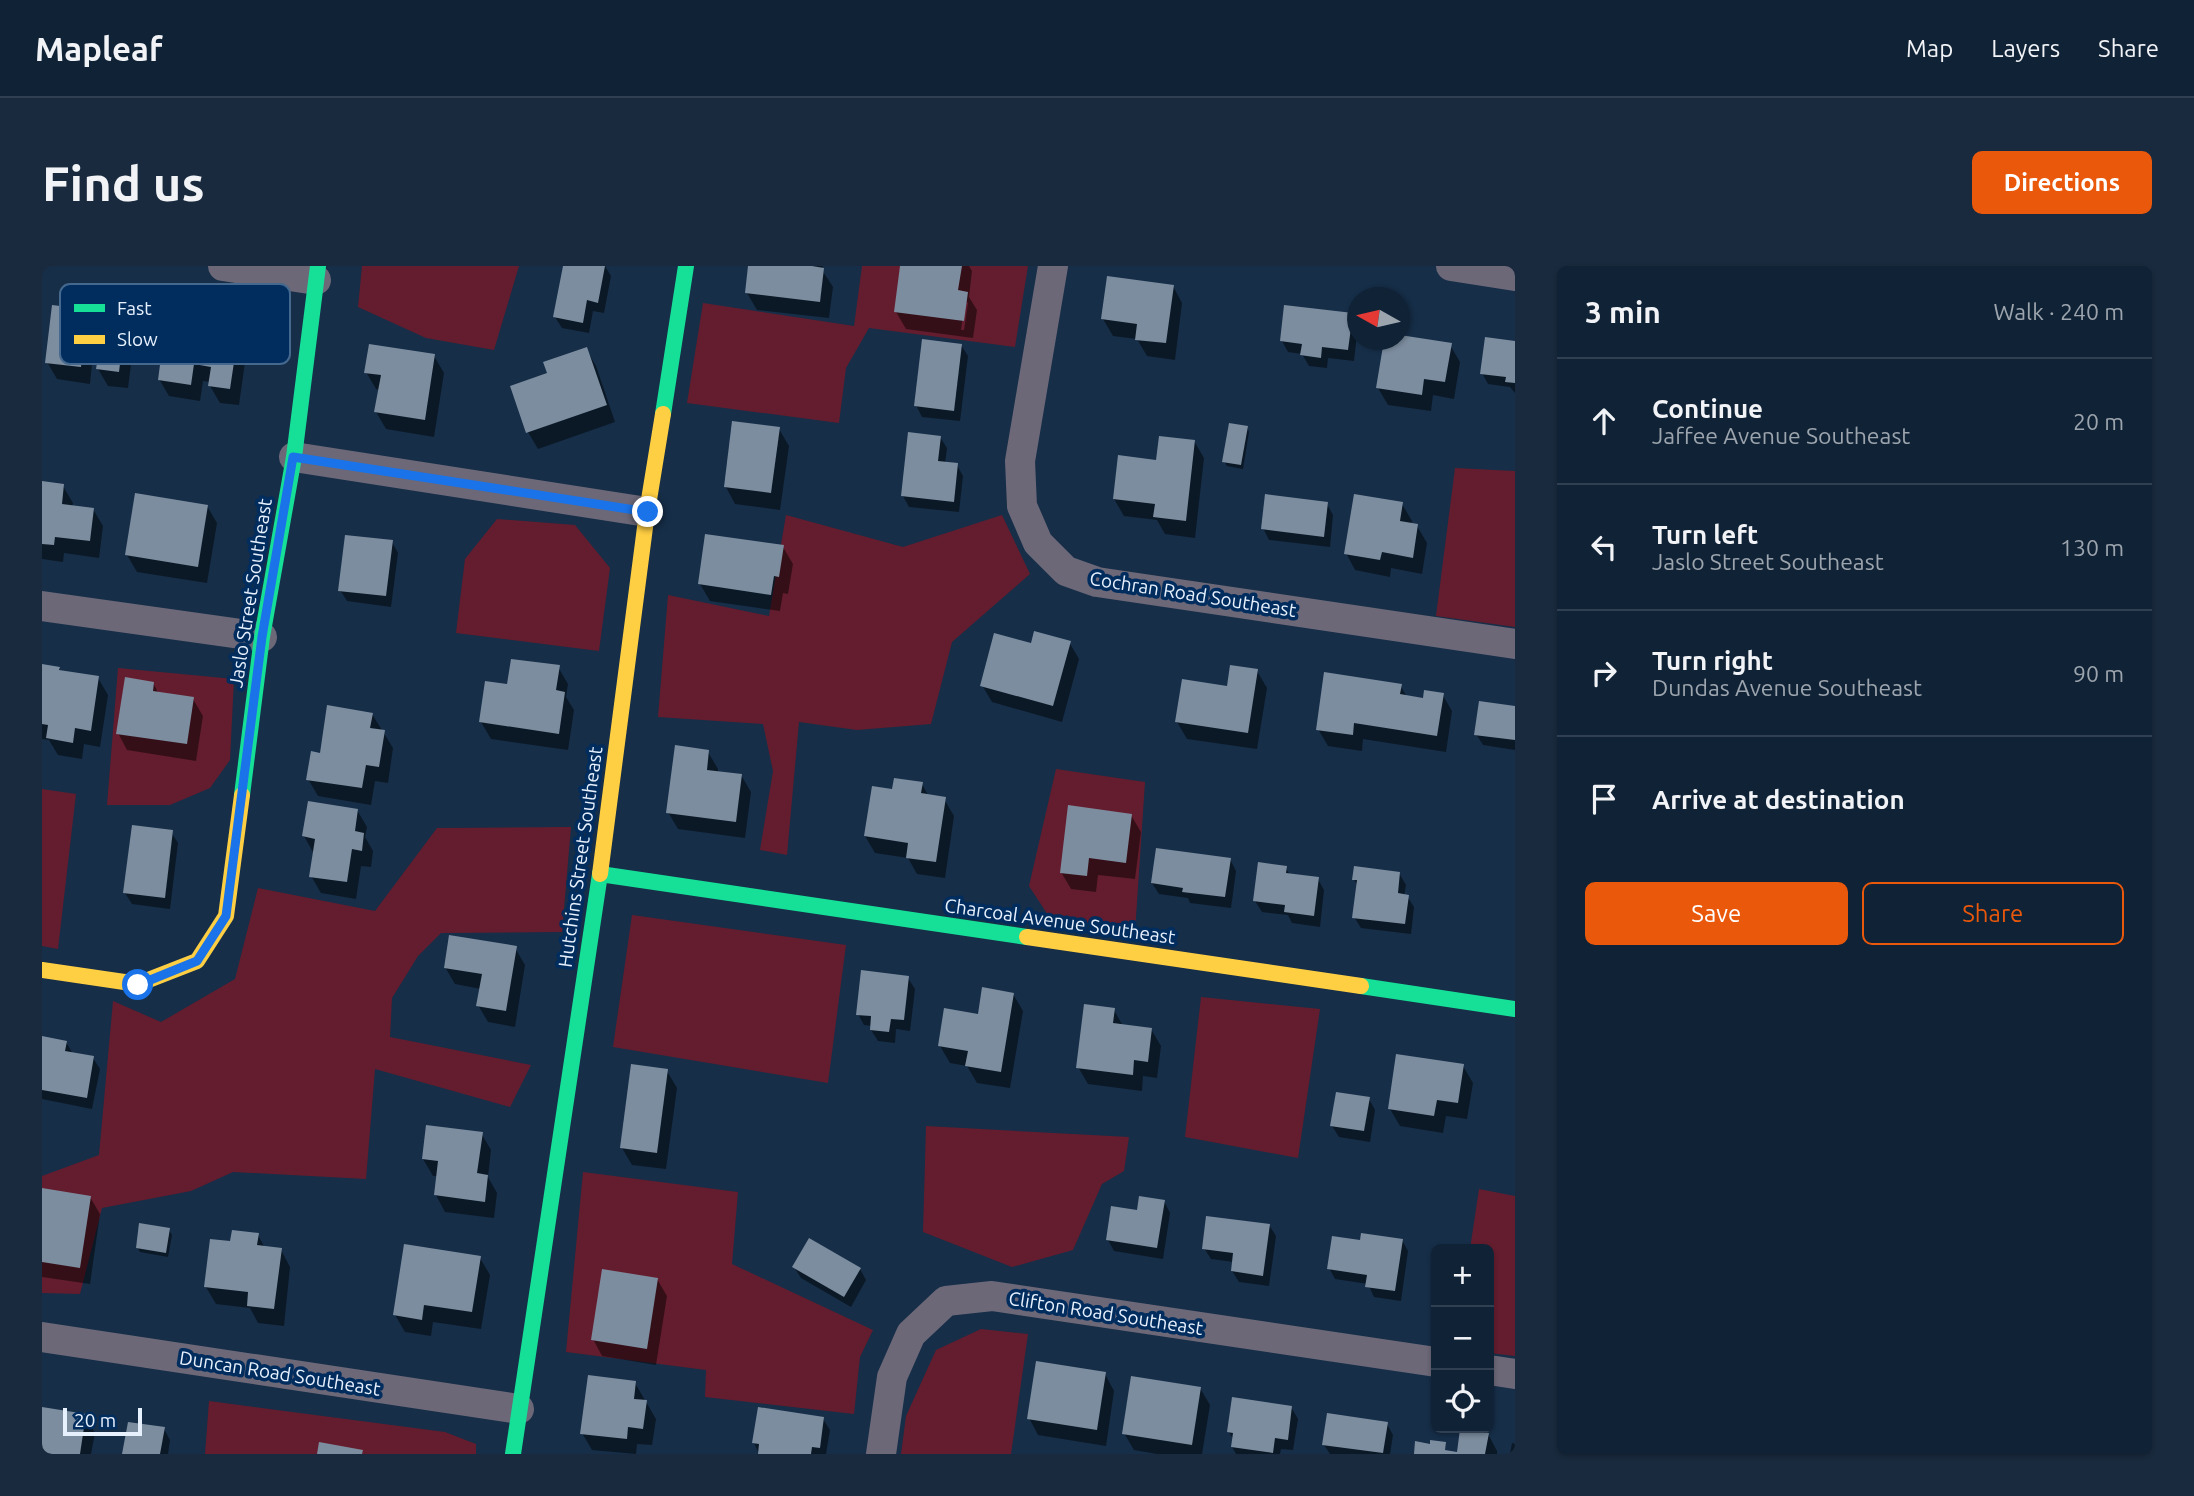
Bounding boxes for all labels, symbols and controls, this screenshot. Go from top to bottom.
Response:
text: Mapleaf [35,30,163,67]
text: Map [1906,35,1953,62]
text: Layers [1991,35,2060,62]
text: Share [2098,35,2159,62]
button: Directions [1972,151,2152,214]
text: Find us [42,155,205,210]
legend [60,284,290,364]
north arrow [1347,287,1410,350]
text: 3 min [1585,295,1661,329]
text: Fast [117,297,152,319]
text: Walk · 240 m [1993,299,2124,324]
text: Slow [117,328,158,350]
text: Continue [1652,394,1763,423]
icon: ahead [1585,402,1623,440]
text: 20 m [2073,409,2124,434]
text: Jaffee Avenue Southeast [1652,423,1910,448]
street label: Jaslo Street Southeast [224,496,276,689]
route end [632,496,663,527]
text: Turn left [1652,520,1758,549]
icon: left [1585,528,1623,566]
text: 130 m [2060,535,2124,560]
text: Jaslo Street Southeast [1652,549,1884,574]
street label: Cochran Road Southeast [1088,567,1298,621]
text: Turn right [1652,646,1773,675]
icon: right [1585,654,1623,692]
text: 90 m [2073,661,2124,686]
text: Dundas Avenue Southeast [1652,675,1922,700]
street label: Hutchins Street Southeast [554,745,606,969]
icon: arrive [1585,780,1623,818]
text: Arrive at destination [1652,785,1905,814]
button: Save [1585,882,1848,945]
button: Share [1862,882,2124,945]
street label: Charcoal Avenue Southeast [943,894,1177,948]
route start [122,969,153,1000]
map controls [1431,1244,1494,1433]
button: + [1431,1244,1494,1307]
street label: Clifton Road Southeast [1007,1287,1205,1339]
button: − [1431,1307,1494,1370]
street label: Duncan Road Southeast [178,1346,383,1400]
button: locate [1431,1370,1494,1433]
scale bar [63,1405,142,1437]
text: 20 m [74,1409,116,1431]

